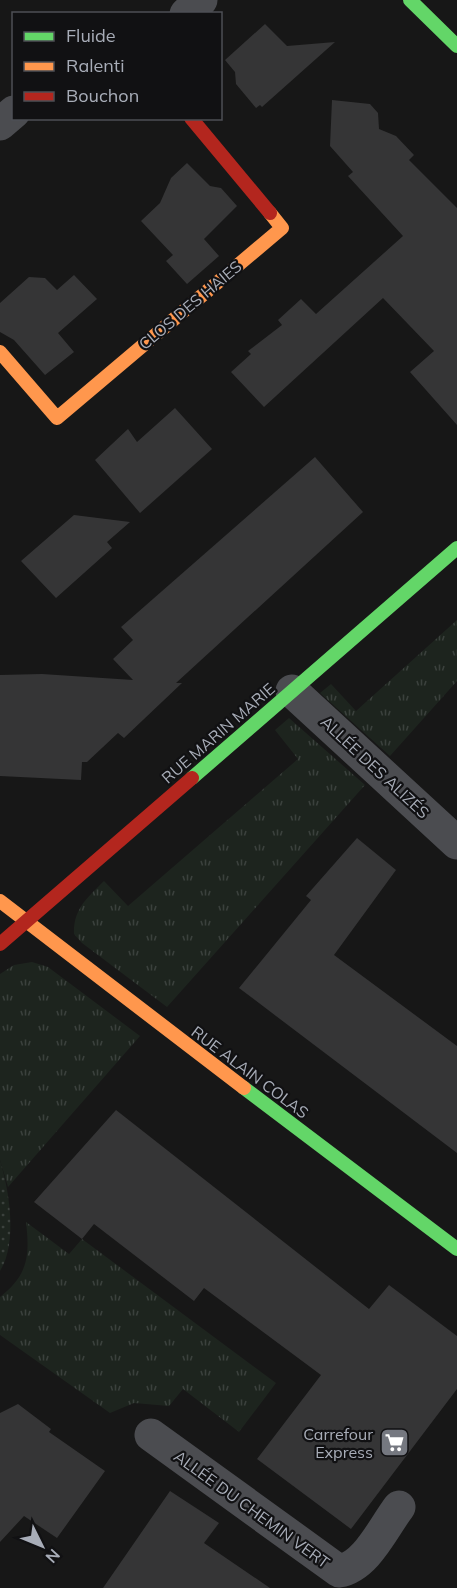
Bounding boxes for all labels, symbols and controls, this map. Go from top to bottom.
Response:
legend [12,12,222,120]
text: Fluide [66,24,116,47]
text: Ralenti [66,54,124,77]
text: Bouchon [66,84,139,107]
street label: CLOS DES HAIES [134,256,246,354]
street label: RUE MARIN MARIE [157,678,279,788]
street label: ALLÉE DES ALIZÉS [317,712,433,822]
street label: RUE ALAIN COLAS [187,1021,313,1123]
place label: Carrefour Express [303,1424,373,1462]
supermarket icon: Carrefour Express [378,1427,410,1459]
street label: ALLÉE DU CHEMIN VERT [170,1446,334,1572]
north arrow [12,1516,72,1576]
text: N [42,1545,64,1567]

